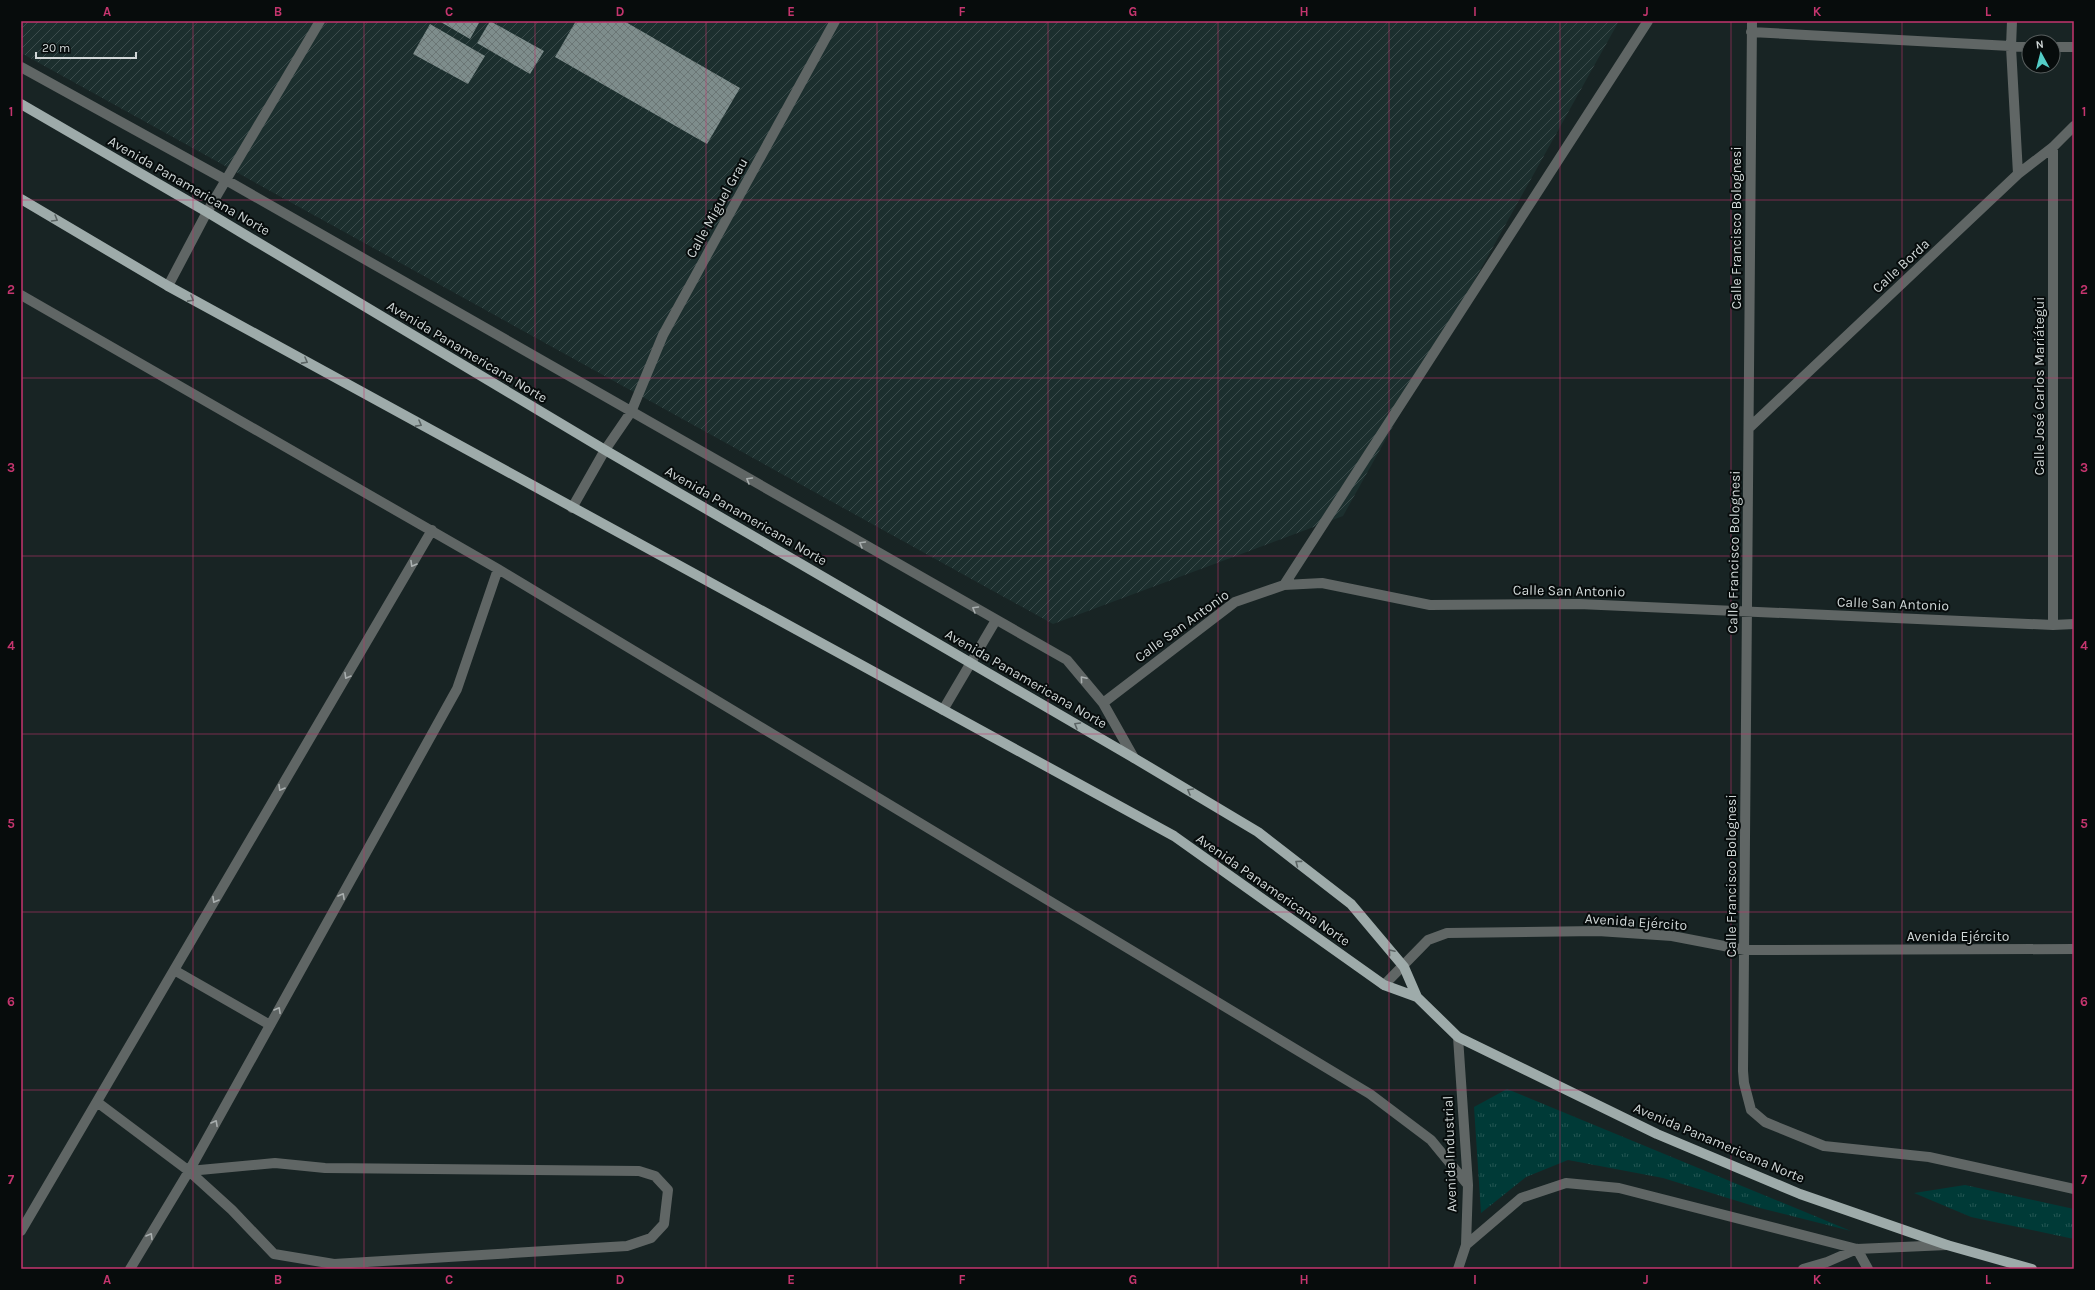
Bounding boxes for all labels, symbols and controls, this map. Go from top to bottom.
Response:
text: A [103,4,111,19]
text: B [274,4,282,19]
text: C [445,4,453,19]
text: D [616,4,625,19]
text: E [787,4,795,19]
text: F [958,4,966,19]
text: G [1129,4,1137,19]
text: H [1299,4,1309,19]
text: I [1473,4,1477,19]
text: J [1643,4,1649,19]
text: K [1813,4,1822,19]
text: L [1985,4,1992,19]
scale bar [36,34,136,60]
north arrow [2021,34,2061,74]
text: N [2035,38,2045,52]
text: 20 m [42,41,70,55]
text: 1 [9,104,13,119]
text: 1 [2082,104,2086,119]
street label: Avenida Panamericana Norte [105,133,273,239]
street label: Calle Francisco Bolognesi [1728,146,1745,310]
street label: Calle Miguel Grau [682,155,752,261]
one-way arrow [51,215,58,222]
street label: Calle Borda [1869,235,1933,297]
text: 2 [7,282,15,297]
text: 2 [2080,282,2088,297]
one-way arrow [187,294,194,302]
street label: Avenida Panamericana Norte [384,297,550,407]
street label: Calle José Carlos Mariátegui [2031,297,2048,475]
one-way arrow [301,357,308,364]
one-way arrow [415,419,422,426]
text: 3 [7,460,15,475]
text: 3 [2080,460,2088,475]
street label: Avenida Panamericana Norte [662,463,830,569]
street label: Calle Francisco Bolognesi [1724,470,1744,634]
one-way arrow [746,477,753,484]
one-way arrow [859,542,866,549]
one-way arrow [410,560,417,567]
street label: Calle San Antonio [1513,582,1625,600]
street label: Calle San Antonio [1132,586,1232,666]
street label: Calle San Antonio [1837,594,1949,614]
one-way arrow [972,606,979,613]
street label: Avenida Panamericana Norte [942,626,1110,732]
text: 4 [7,638,15,653]
text: 4 [2080,638,2088,653]
one-way arrow [344,672,351,679]
one-way arrow [1081,676,1088,683]
one-way arrow [1074,723,1081,730]
one-way arrow [279,784,286,791]
one-way arrow [1187,788,1194,795]
street label: Calle Francisco Bolognesi [1723,794,1740,958]
text: 5 [7,816,15,831]
text: 5 [2080,816,2088,831]
street label: Avenida Panamericana Norte [1193,830,1353,950]
one-way arrow [1295,860,1302,867]
one-way arrow [337,893,344,900]
one-way arrow [213,896,220,903]
street label: Avenida Ejército [1584,910,1688,934]
street label: Avenida Ejército [1907,928,2009,945]
one-way arrow [1389,949,1396,956]
text: 6 [7,994,15,1009]
text: 6 [2080,994,2088,1009]
one-way arrow [274,1006,281,1014]
street label: Avenida Industrial [1439,1095,1461,1213]
street label: Avenida Panamericana Norte [1631,1099,1807,1187]
one-way arrow [211,1120,218,1127]
text: 7 [8,1172,15,1187]
text: 7 [2081,1172,2088,1187]
one-way arrow [145,1233,152,1240]
text: A [103,1272,111,1287]
text: B [274,1272,282,1287]
text: C [445,1272,453,1287]
text: D [616,1272,625,1287]
text: E [787,1272,795,1287]
text: F [958,1272,966,1287]
text: G [1129,1272,1137,1287]
text: H [1299,1272,1309,1287]
text: I [1473,1272,1477,1287]
text: J [1643,1272,1649,1287]
text: K [1813,1272,1822,1287]
text: L [1985,1272,1992,1287]

